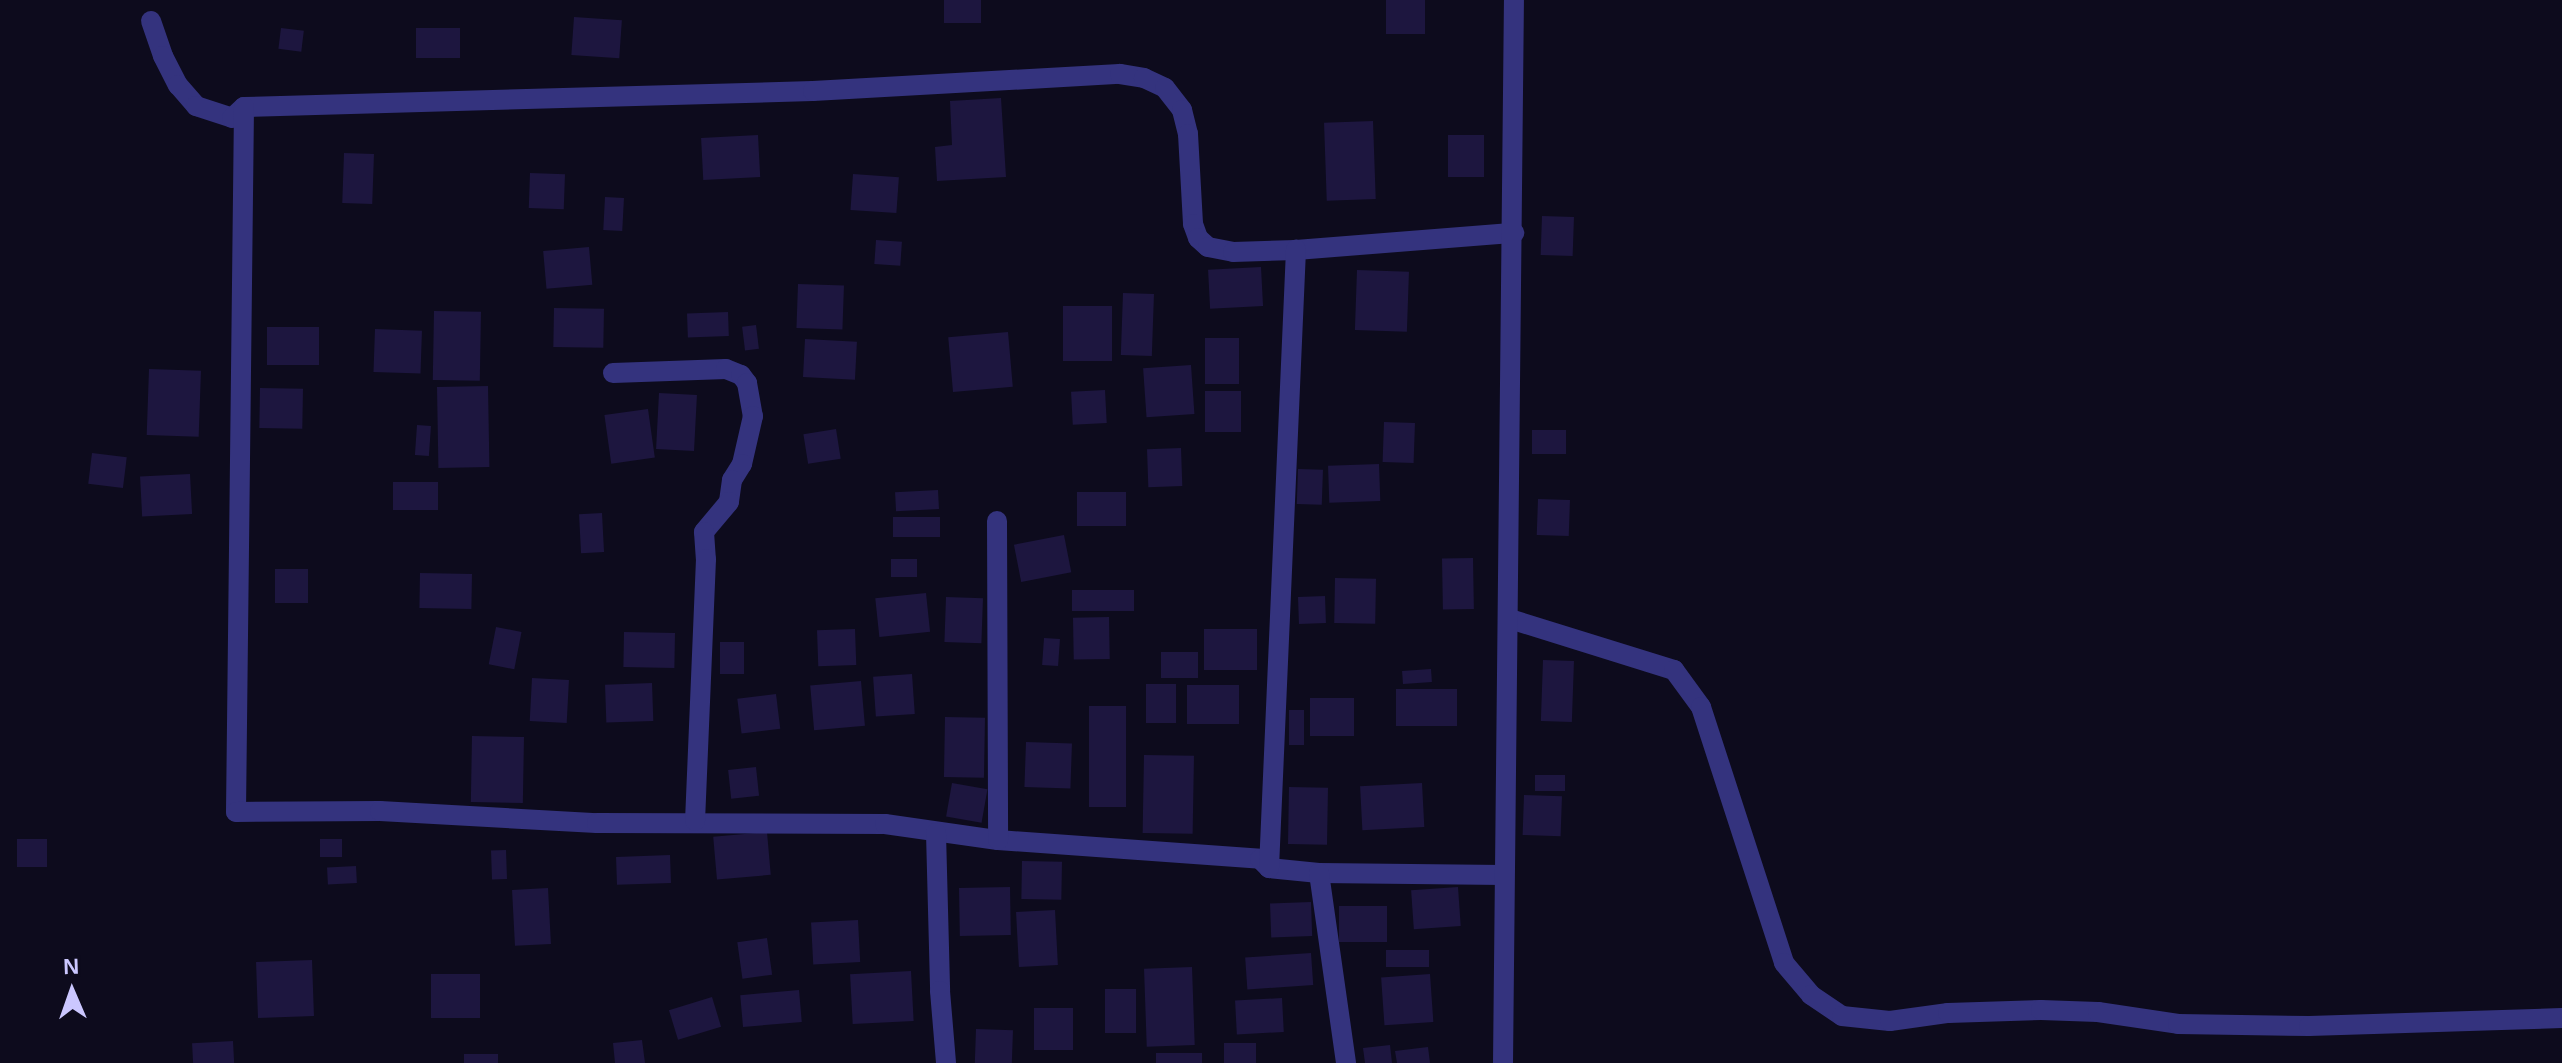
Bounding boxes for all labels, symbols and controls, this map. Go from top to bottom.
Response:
north arrow [32,951,112,1031]
text: N [63,954,80,979]

